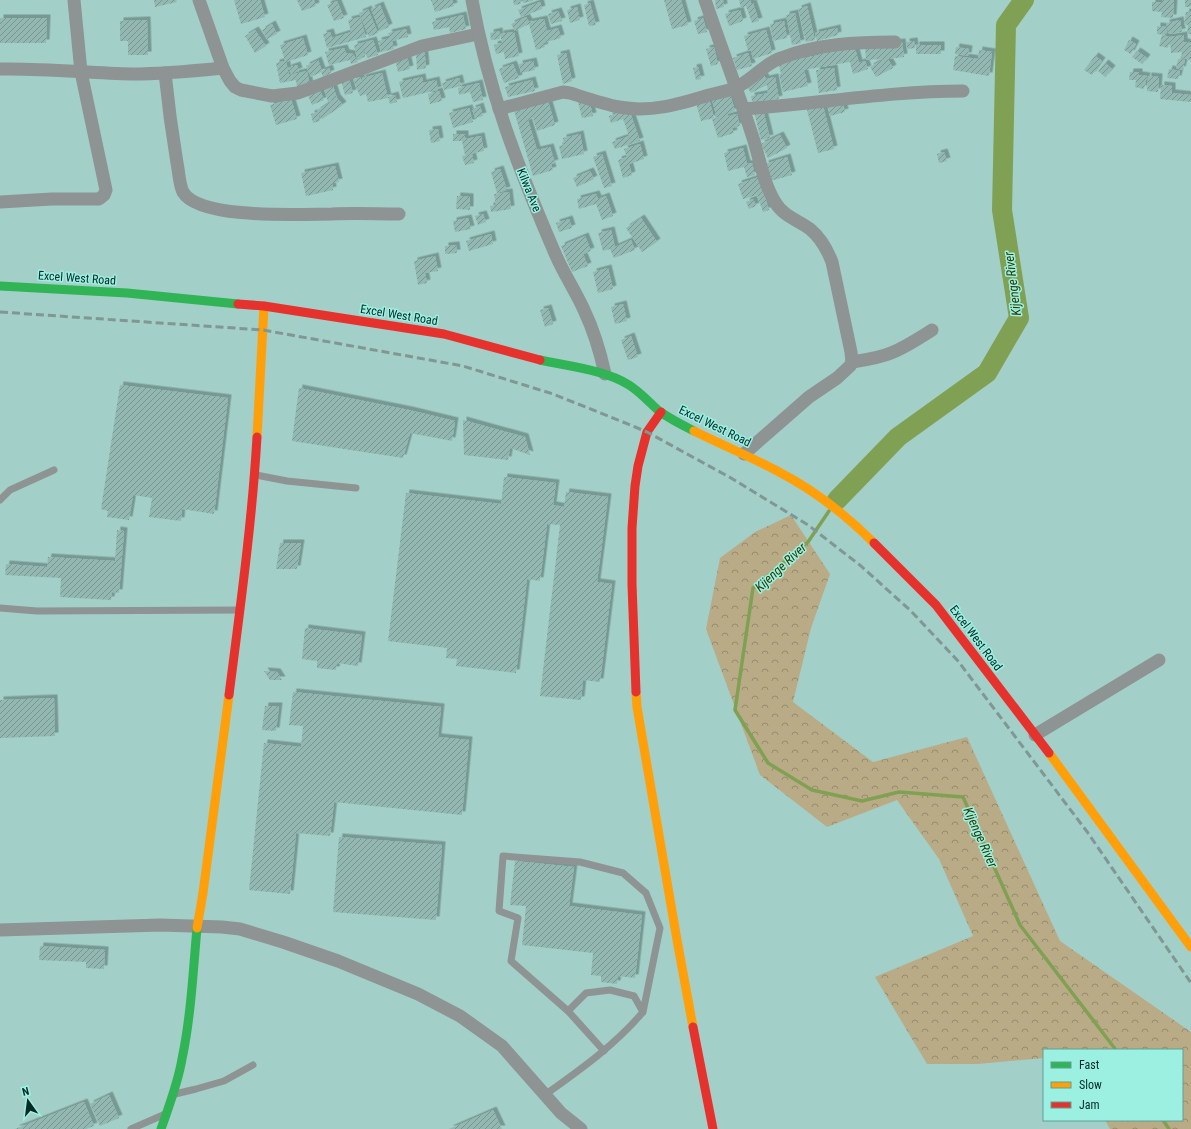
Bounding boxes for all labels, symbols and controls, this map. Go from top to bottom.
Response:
street label: Kilwa Ave [514,166,544,214]
water label: Kijenge River [1001,250,1024,317]
street label: Excel West Road [37,268,117,288]
street label: Excel West Road [359,302,439,328]
street label: Excel West Road [677,403,753,449]
water label: Kijenge River [752,539,810,595]
street label: Excel West Road [947,603,1005,673]
water label: Kijenge River [961,805,1001,871]
legend [1043,1049,1183,1121]
text: Fast [1079,1058,1100,1072]
text: Slow [1079,1078,1102,1092]
north arrow [8,1081,48,1121]
text: N [21,1085,31,1099]
text: Jam [1079,1098,1100,1112]

